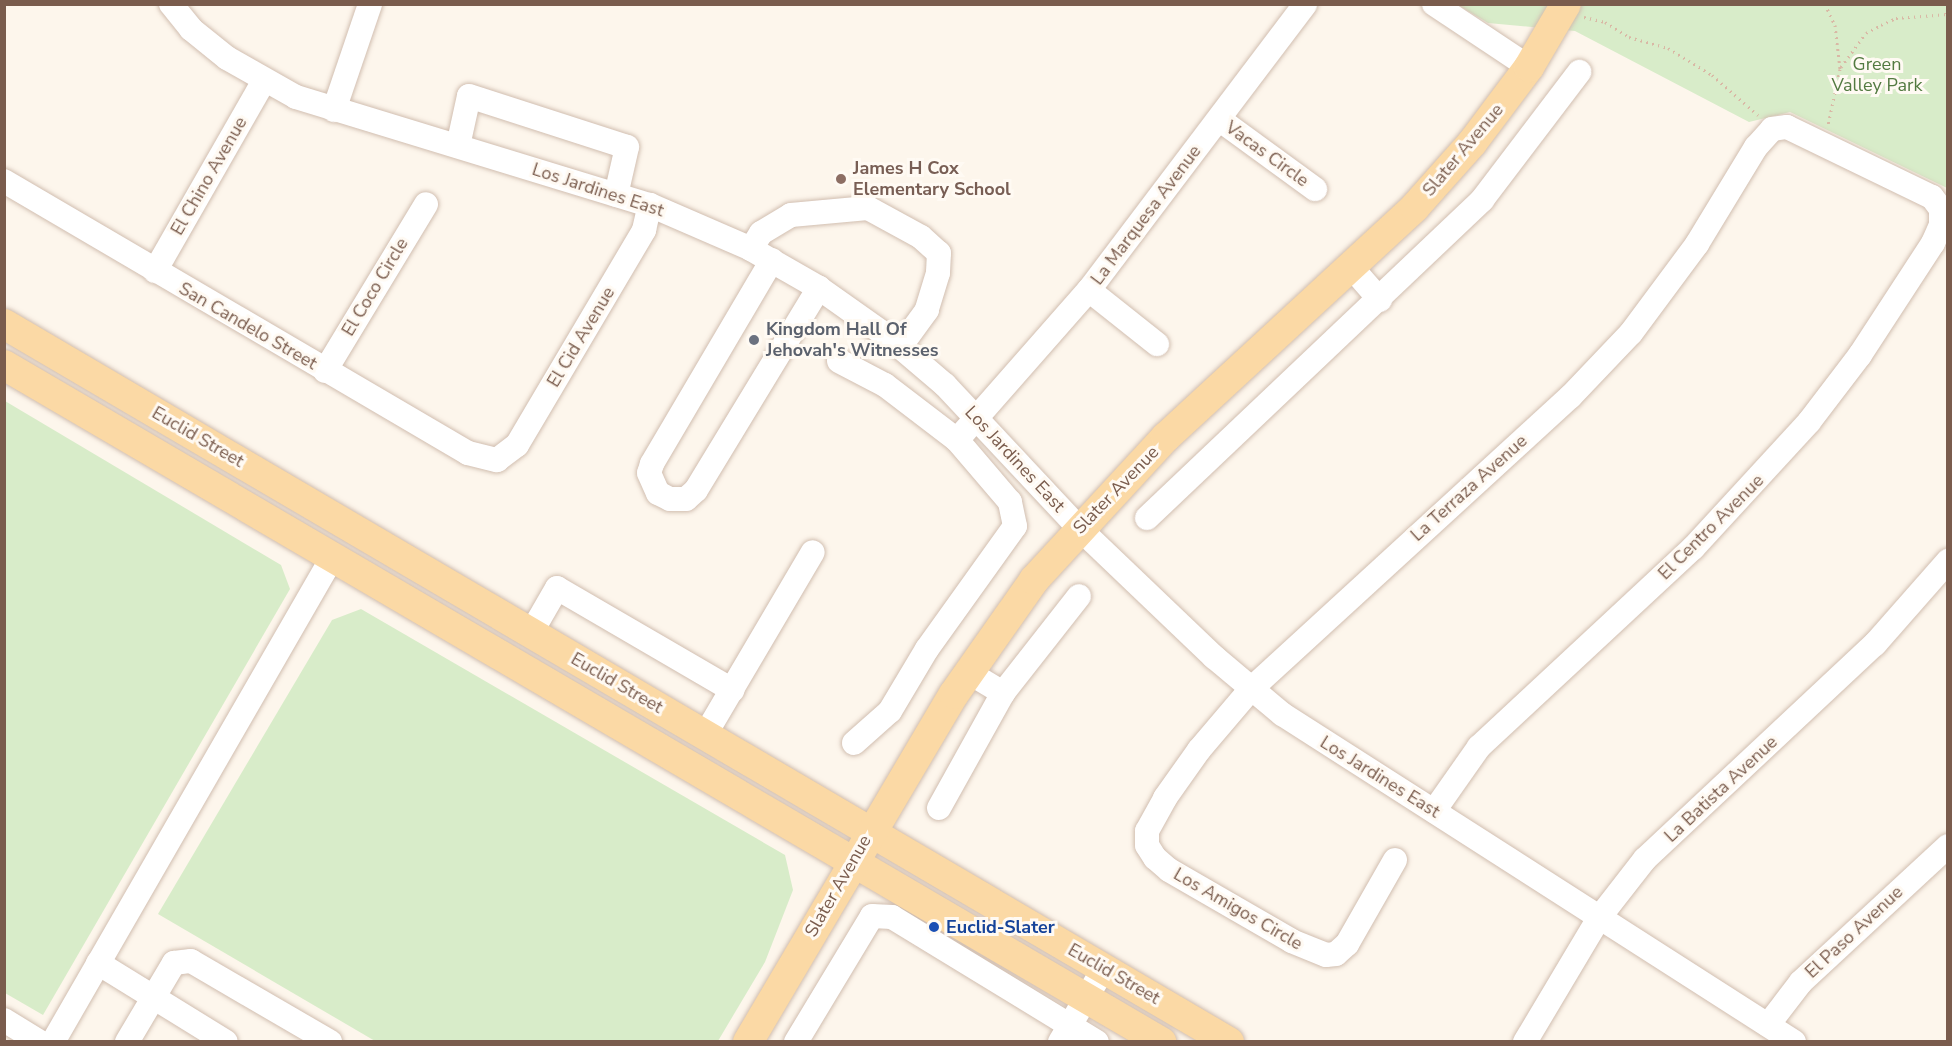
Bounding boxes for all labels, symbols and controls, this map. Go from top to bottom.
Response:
park label: Green Valley Park [1832,54,1922,97]
street label: Slater Avenue [1418,99,1508,201]
street label: El Chino Avenue [166,113,252,239]
street label: Vacas Circle [1221,117,1313,191]
street label: La Marquesa Avenue [1086,141,1206,289]
place label: James H Cox Elementary School [853,158,1011,201]
street label: Los Jardines East [529,159,667,221]
marker: James H Cox Elementary School [834,172,848,186]
street label: El Coco Circle [337,234,413,340]
street label: San Candelo Street [175,278,321,374]
street label: El Cid Avenue [543,283,619,391]
place label: Kingdom Hall Of Jehovah's Witnesses [766,319,938,362]
marker: Kingdom Hall Of Jehovah's Witnesses [747,333,761,347]
street label: Los Jardines East [960,401,1070,517]
street label: Euclid Street [148,402,248,472]
street label: La Terraza Avenue [1406,430,1532,546]
street label: Slater Avenue [1069,441,1163,539]
street label: El Centro Avenue [1654,470,1768,584]
street label: Euclid Street [567,648,667,718]
street label: Los Jardines East [1316,731,1444,823]
street label: La Batista Avenue [1660,731,1782,847]
street label: Slater Avenue [800,831,876,941]
street label: Los Amigos Circle [1170,863,1306,955]
street label: El Paso Avenue [1801,881,1907,983]
place label: Euclid-Slater [946,916,1055,938]
marker: Euclid-Slater [927,920,941,934]
street label: Euclid Street [1064,939,1164,1009]

